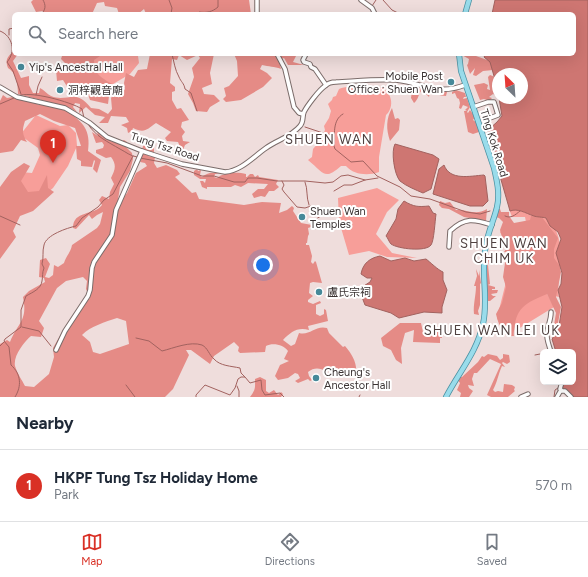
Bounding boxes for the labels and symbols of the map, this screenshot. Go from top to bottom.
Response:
place label: Yip's Ancestral Hall [29,61,123,74]
marker: Yip's Ancestral Hall [16,62,26,72]
north arrow [492,68,528,104]
place label: Mobile Post Office : Shuen Wan [348,70,443,96]
marker: Mobile Post Office : Shuen Wan [446,77,456,87]
place label: 洞梓觀音廟 [68,84,123,97]
marker: 洞梓觀音廟 [55,85,65,95]
street label: Ting Kok Road [478,107,510,179]
pin: 1 [40,130,66,163]
street label: Tung Tsz Road [129,130,201,164]
district label: SHUEN WAN [285,132,373,147]
place label: Shuen Wan Temples [310,205,366,231]
marker: Shuen Wan Temples [297,212,307,222]
district label: SHUEN WAN CHIM UK [460,236,548,266]
your location [253,255,273,275]
place label: 盧氏宗祠 [327,286,371,299]
marker: 盧氏宗祠 [314,287,324,297]
district label: SHUEN WAN LEI UK [424,323,560,338]
place label: Cheung's Ancestor Hall [324,366,390,392]
marker: Cheung's Ancestor Hall [311,373,321,383]

